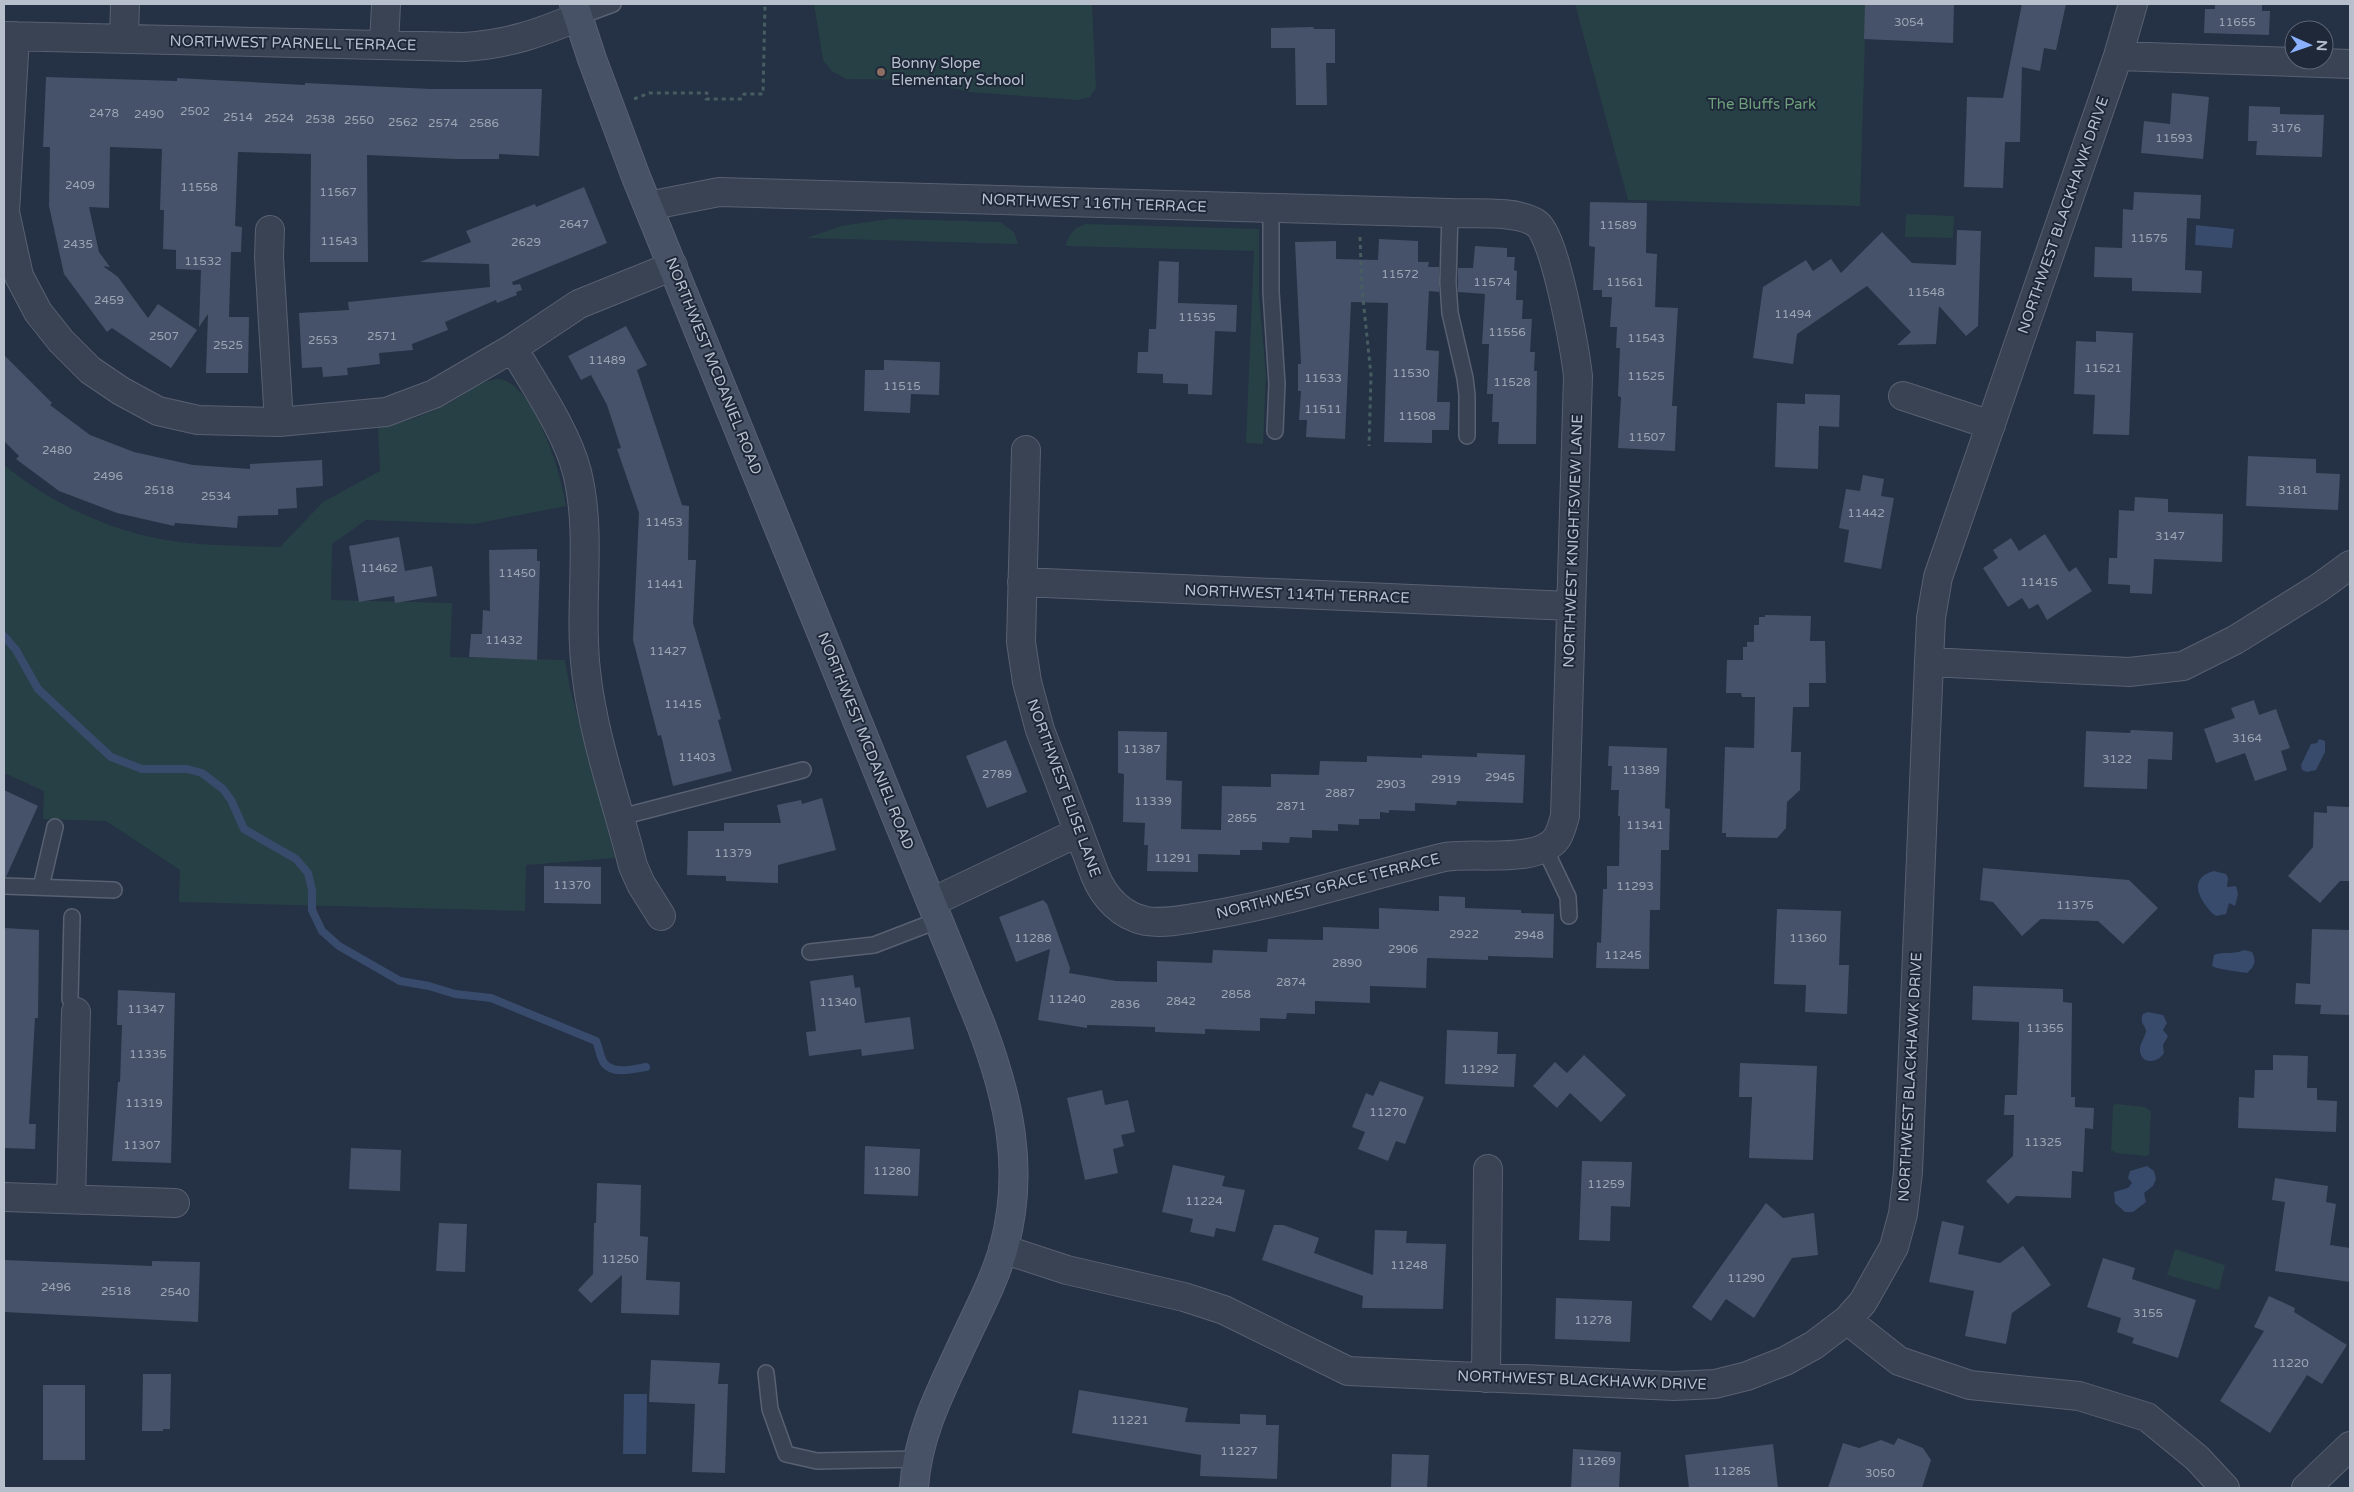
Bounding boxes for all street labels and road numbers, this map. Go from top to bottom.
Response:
street label: NORTHWEST PARNELL TERRACE [169,32,417,54]
street label: NORTHWEST BLACKHAWK DRIVE [2014,94,2112,336]
street label: NORTHWEST 116TH TERRACE [981,190,1207,216]
street label: NORTHWEST MCDANIEL ROAD [662,255,766,477]
street label: NORTHWEST KNIGHTSVIEW LANE [1560,414,1586,668]
street label: NORTHWEST 114TH TERRACE [1184,581,1410,607]
street label: NORTHWEST MCDANIEL ROAD [814,630,918,852]
street label: NORTHWEST ELISE LANE [1023,697,1105,879]
street label: NORTHWEST GRACE TERRACE [1214,849,1442,923]
street label: NORTHWEST BLACKHAWK DRIVE [1894,952,1926,1202]
street label: NORTHWEST BLACKHAWK DRIVE [1457,1367,1707,1393]

